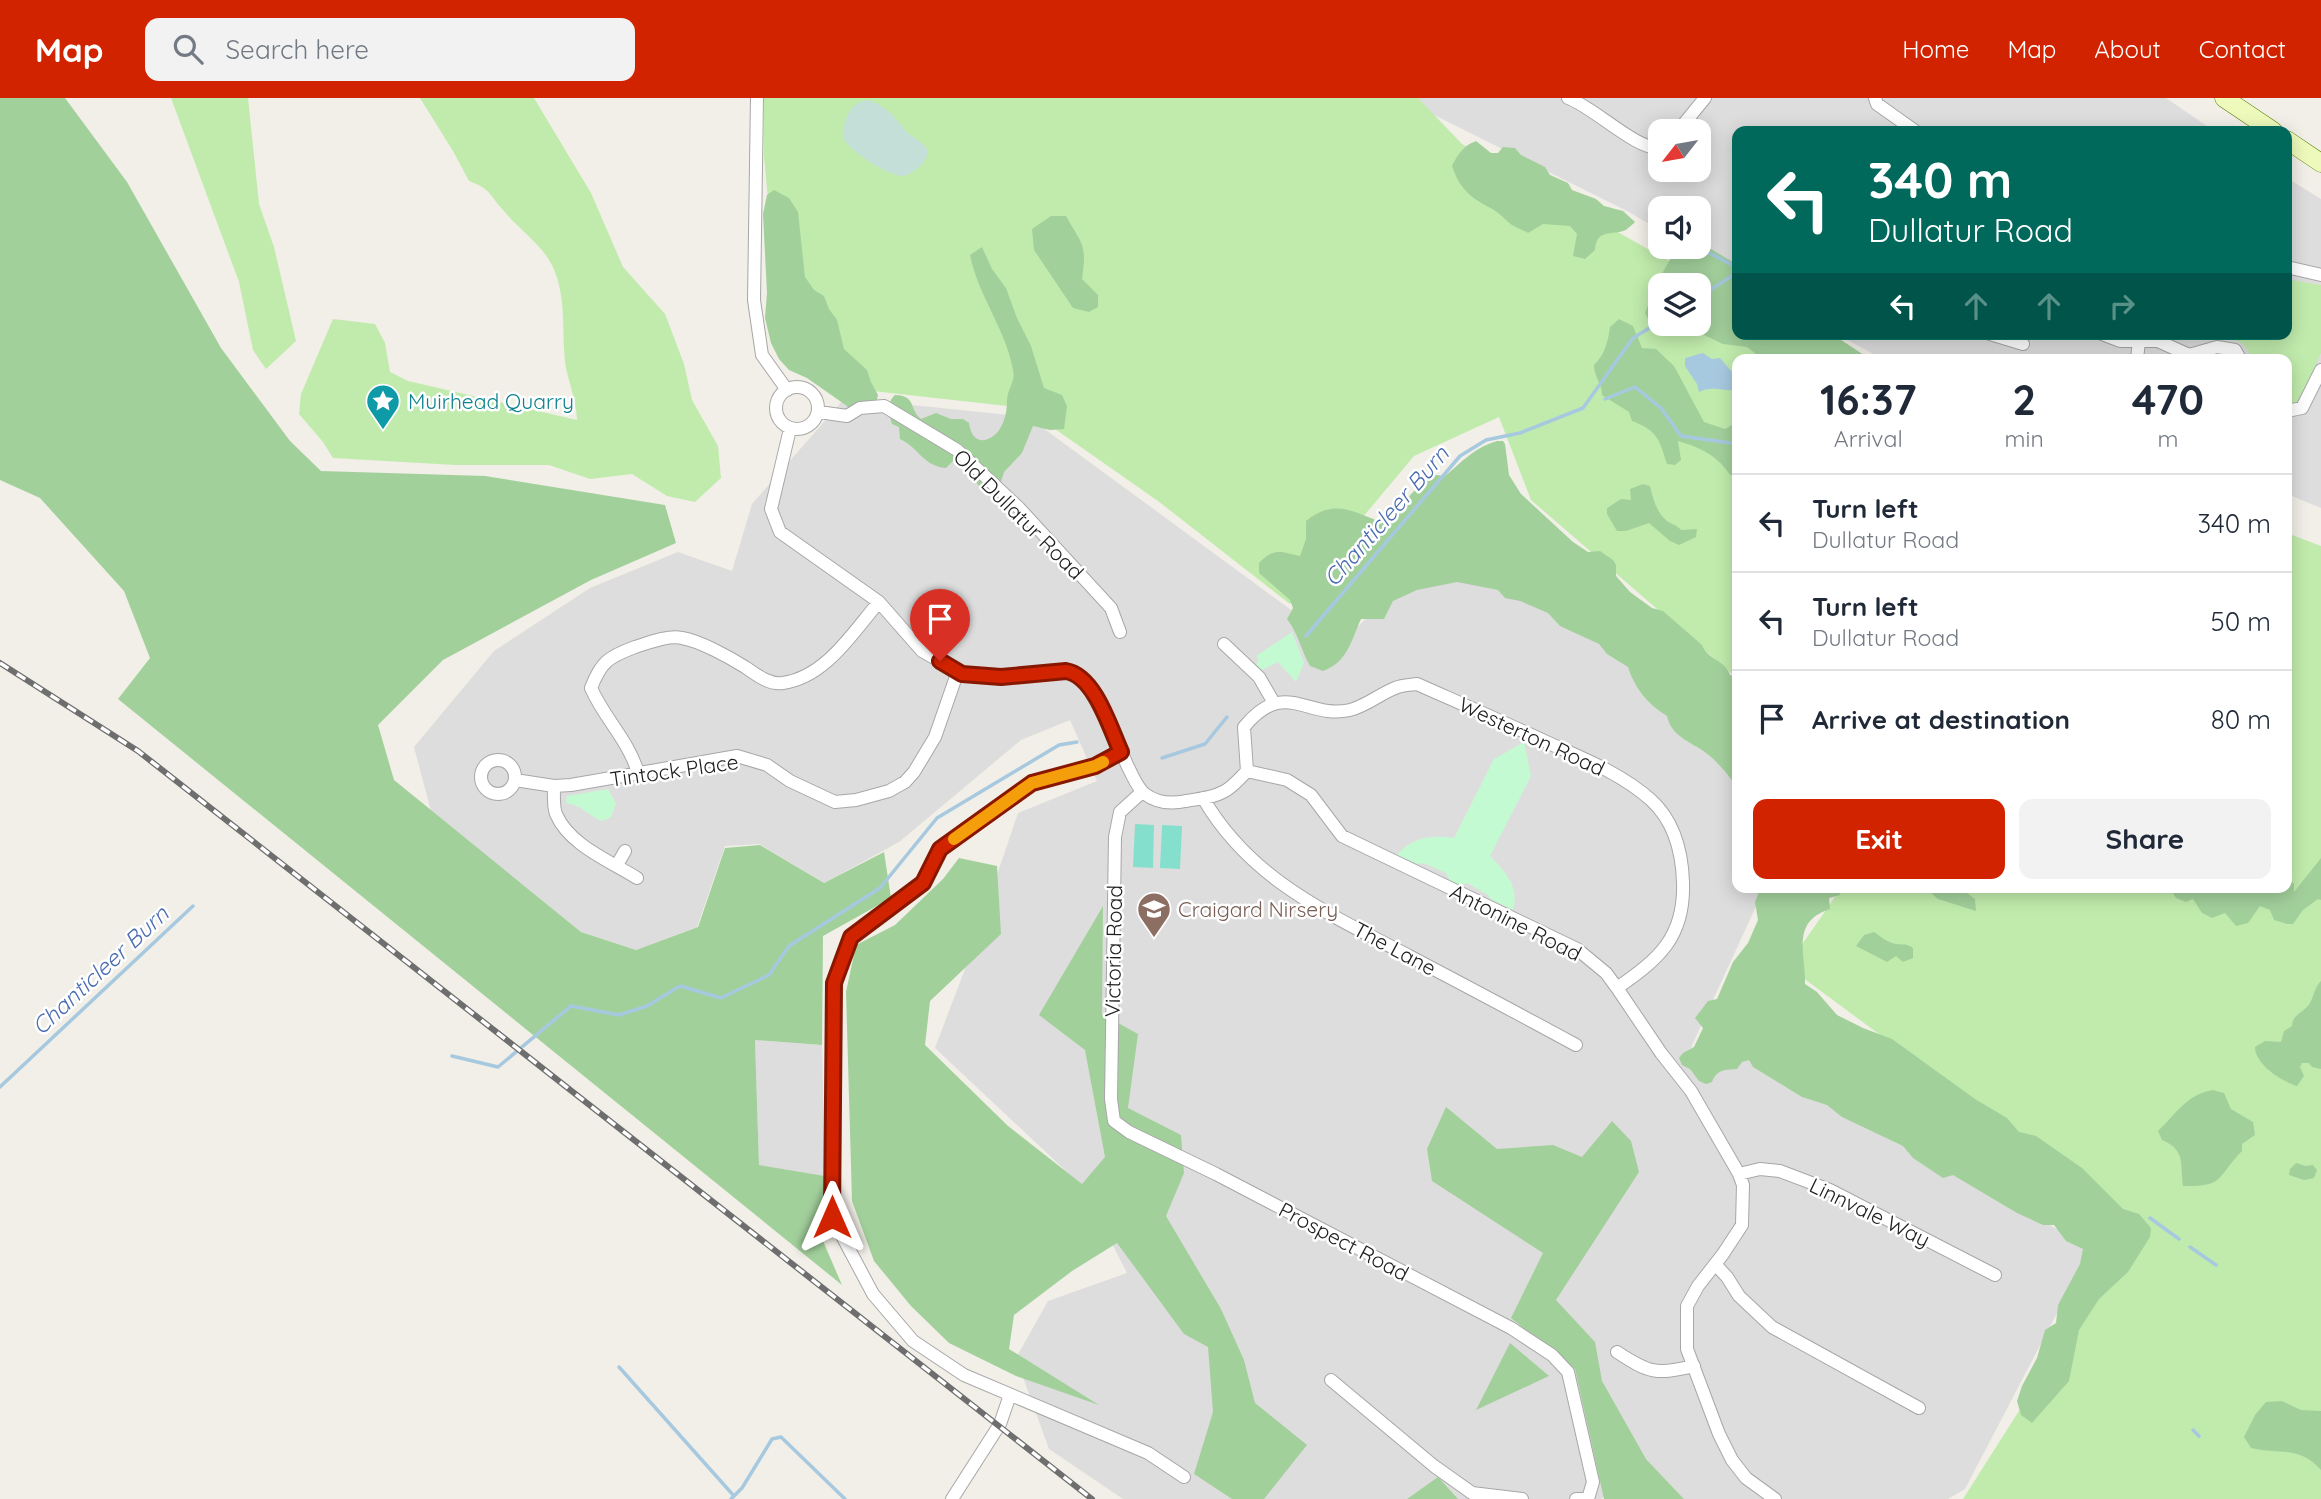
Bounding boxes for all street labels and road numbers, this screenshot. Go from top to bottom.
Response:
street label: Old Dullatur Road [948,443,1090,585]
street label: Westerton Road [1455,691,1609,781]
street label: Tintock Place [608,748,740,792]
street label: Antonine Road [1446,878,1586,966]
street label: Victoria Road [1099,885,1127,1017]
street label: The Lane [1349,915,1441,981]
street label: Linnvale Way [1806,1172,1934,1252]
street label: Prospect Road [1275,1196,1413,1286]

